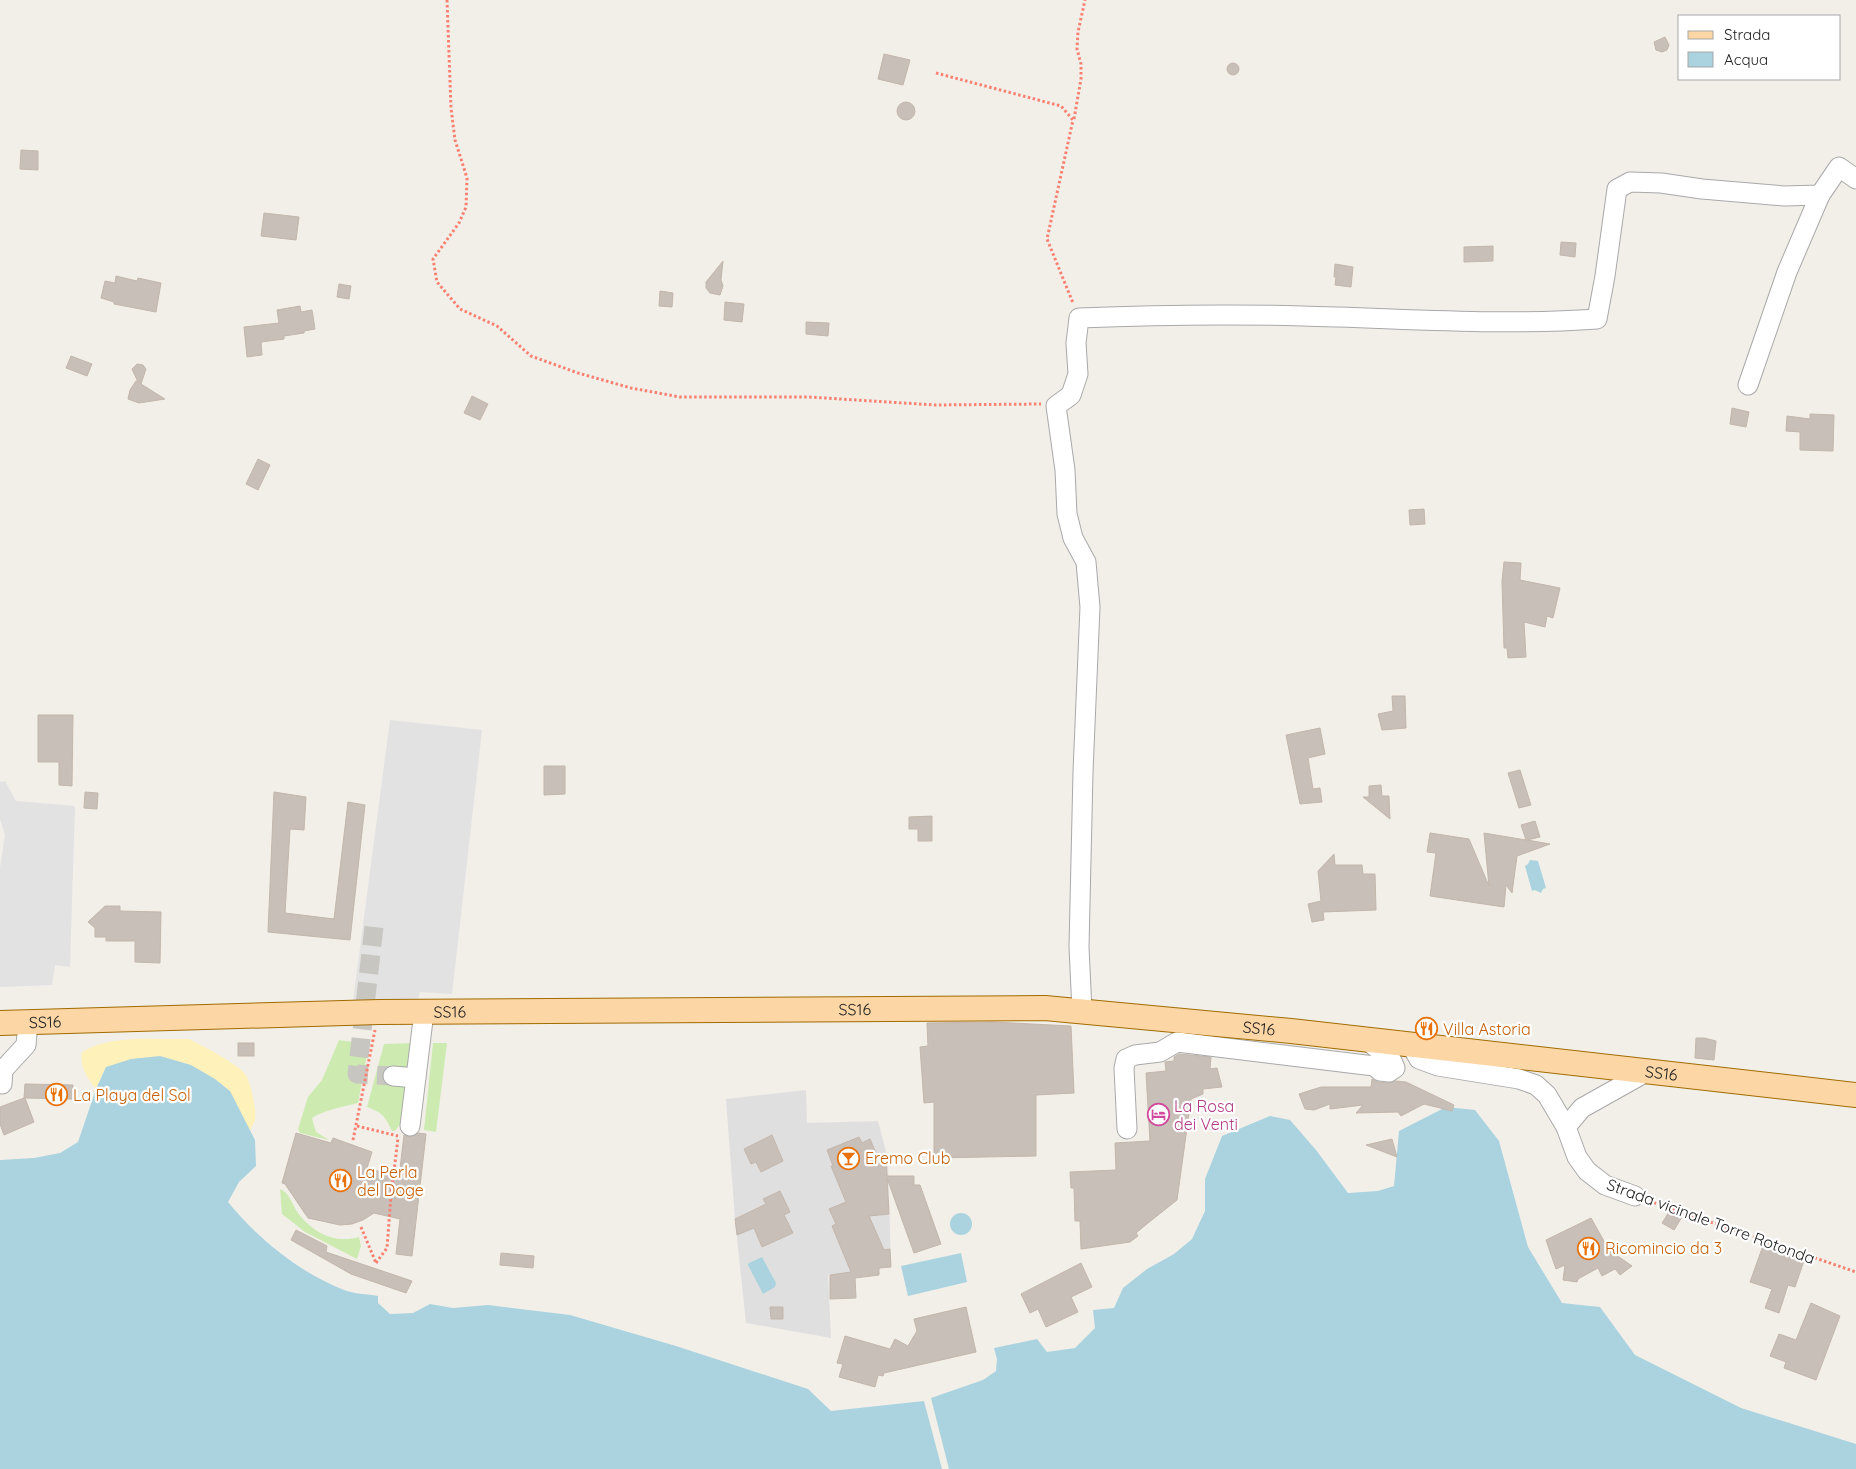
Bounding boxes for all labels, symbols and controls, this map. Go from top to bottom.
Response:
legend [1678,15,1841,80]
text: Strada [1724,25,1770,44]
text: Acqua [1724,50,1768,69]
street label: SS16 [839,999,872,1019]
street label: SS16 [434,1001,467,1022]
street label: SS16 [28,1011,62,1032]
street label: SS16 [1242,1017,1276,1040]
restaurant icon: Villa Astoria [1415,1017,1439,1041]
place label: Villa Astoria [1443,1019,1531,1039]
street label: SS16 [1644,1061,1679,1085]
restaurant icon: La Playa del Sol [45,1083,69,1107]
place label: La Playa del Sol [73,1085,191,1105]
place label: La Rosa dei Venti [1174,1096,1238,1134]
hotel icon: La Rosa dei Venti [1146,1103,1170,1127]
bar icon: Eremo Club [837,1146,861,1170]
place label: Eremo Club [865,1148,950,1168]
place label: La Perla del Doge [357,1162,424,1200]
restaurant icon: La Perla del Doge [329,1169,353,1193]
street label: Strada vicinale Torre Rotonda [1604,1174,1818,1268]
restaurant icon: Ricomincio da 3 [1577,1236,1601,1260]
place label: Ricomincio da 3 [1605,1238,1722,1258]

